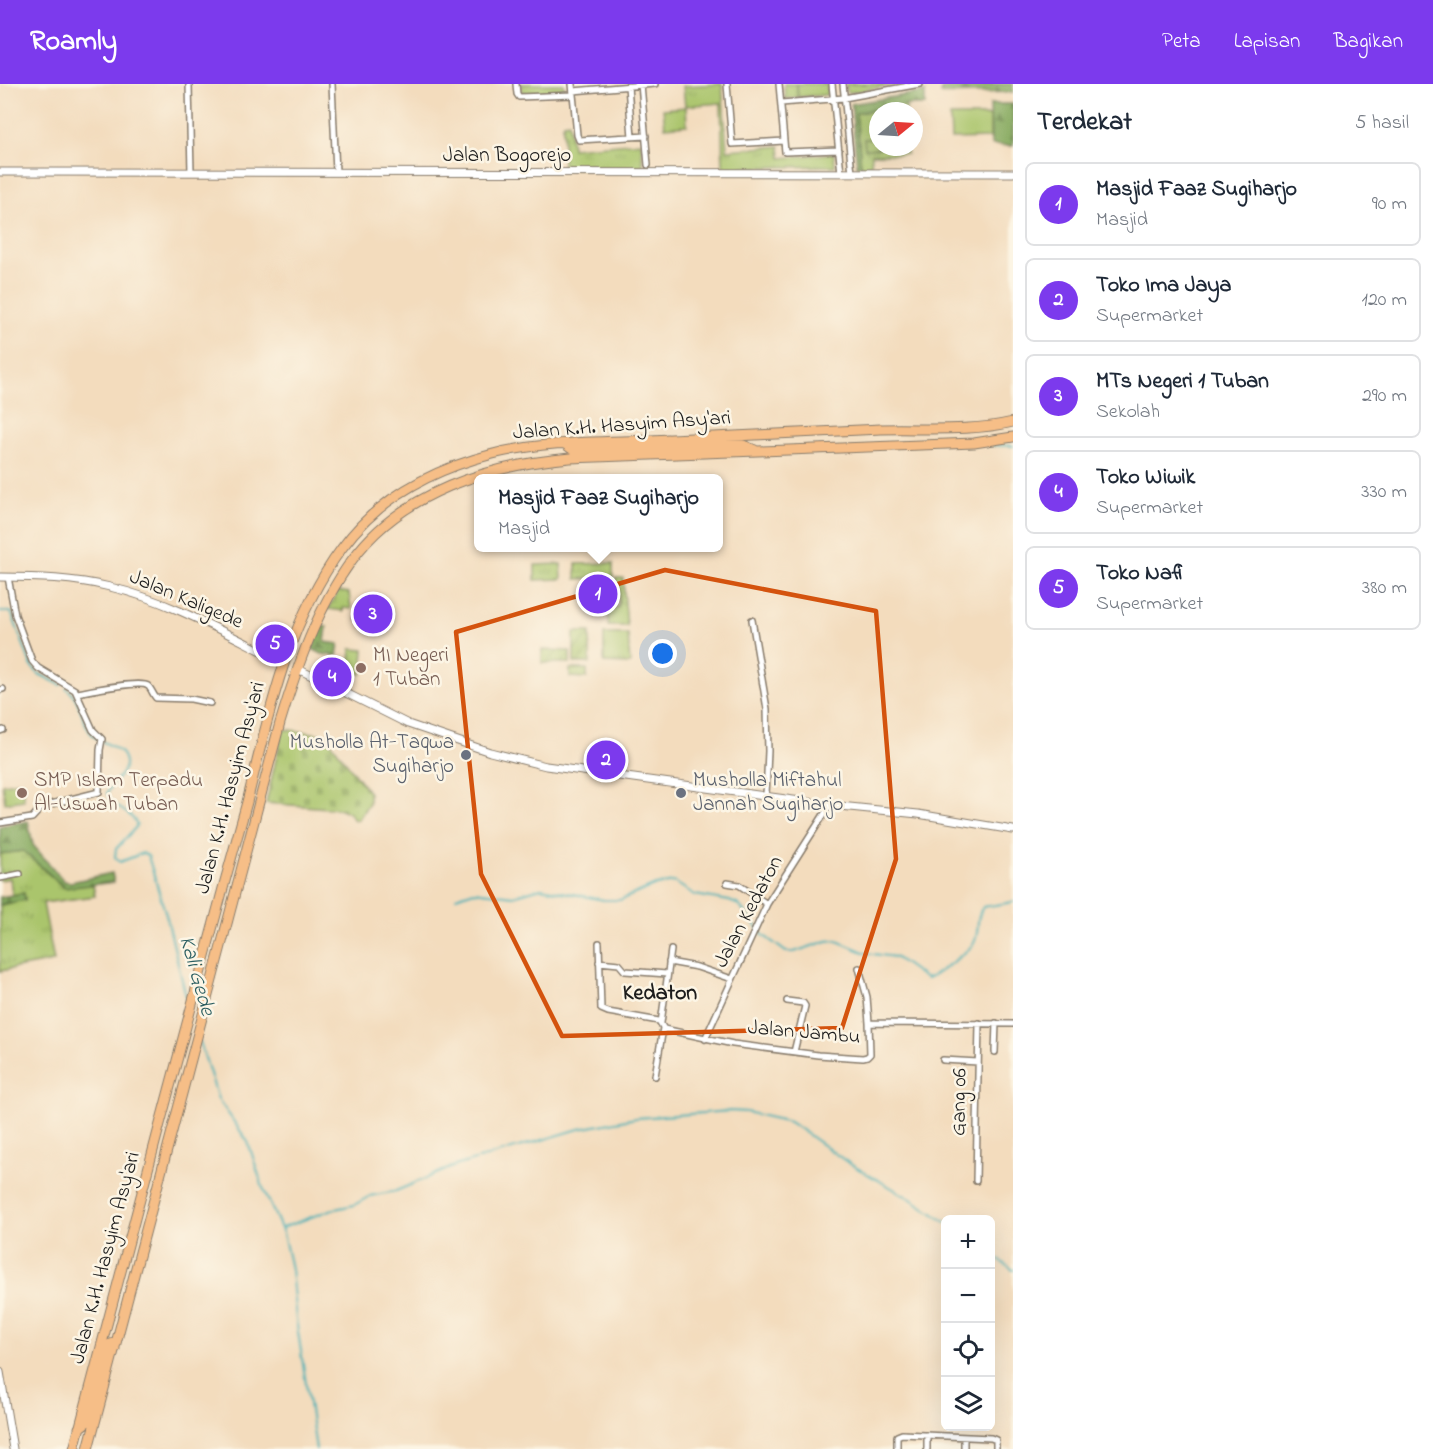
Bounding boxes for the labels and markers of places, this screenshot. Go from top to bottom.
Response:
pin: 1 [578,572,618,616]
pin: 3 [354,592,392,636]
pin: 5 [256,622,294,666]
place label: MI Negeri 1 Tuban [373,641,449,695]
pin: 4 [312,654,352,700]
marker: MI Negeri 1 Tuban [354,661,368,675]
place label: Musholla At-Taqwa Sugiharjo [290,728,454,784]
pin: 2 [586,738,626,782]
marker: Musholla At-Taqwa Sugiharjo [459,748,473,762]
place label: SMP Islam Terpadu Al-Uswah Tuban [34,766,203,820]
place label: Musholla Miftahul Jannah Sugiharjo [693,766,844,822]
marker: SMP Islam Terpadu Al-Uswah Tuban [15,786,29,800]
marker: Musholla Miftahul Jannah Sugiharjo [674,786,688,800]

